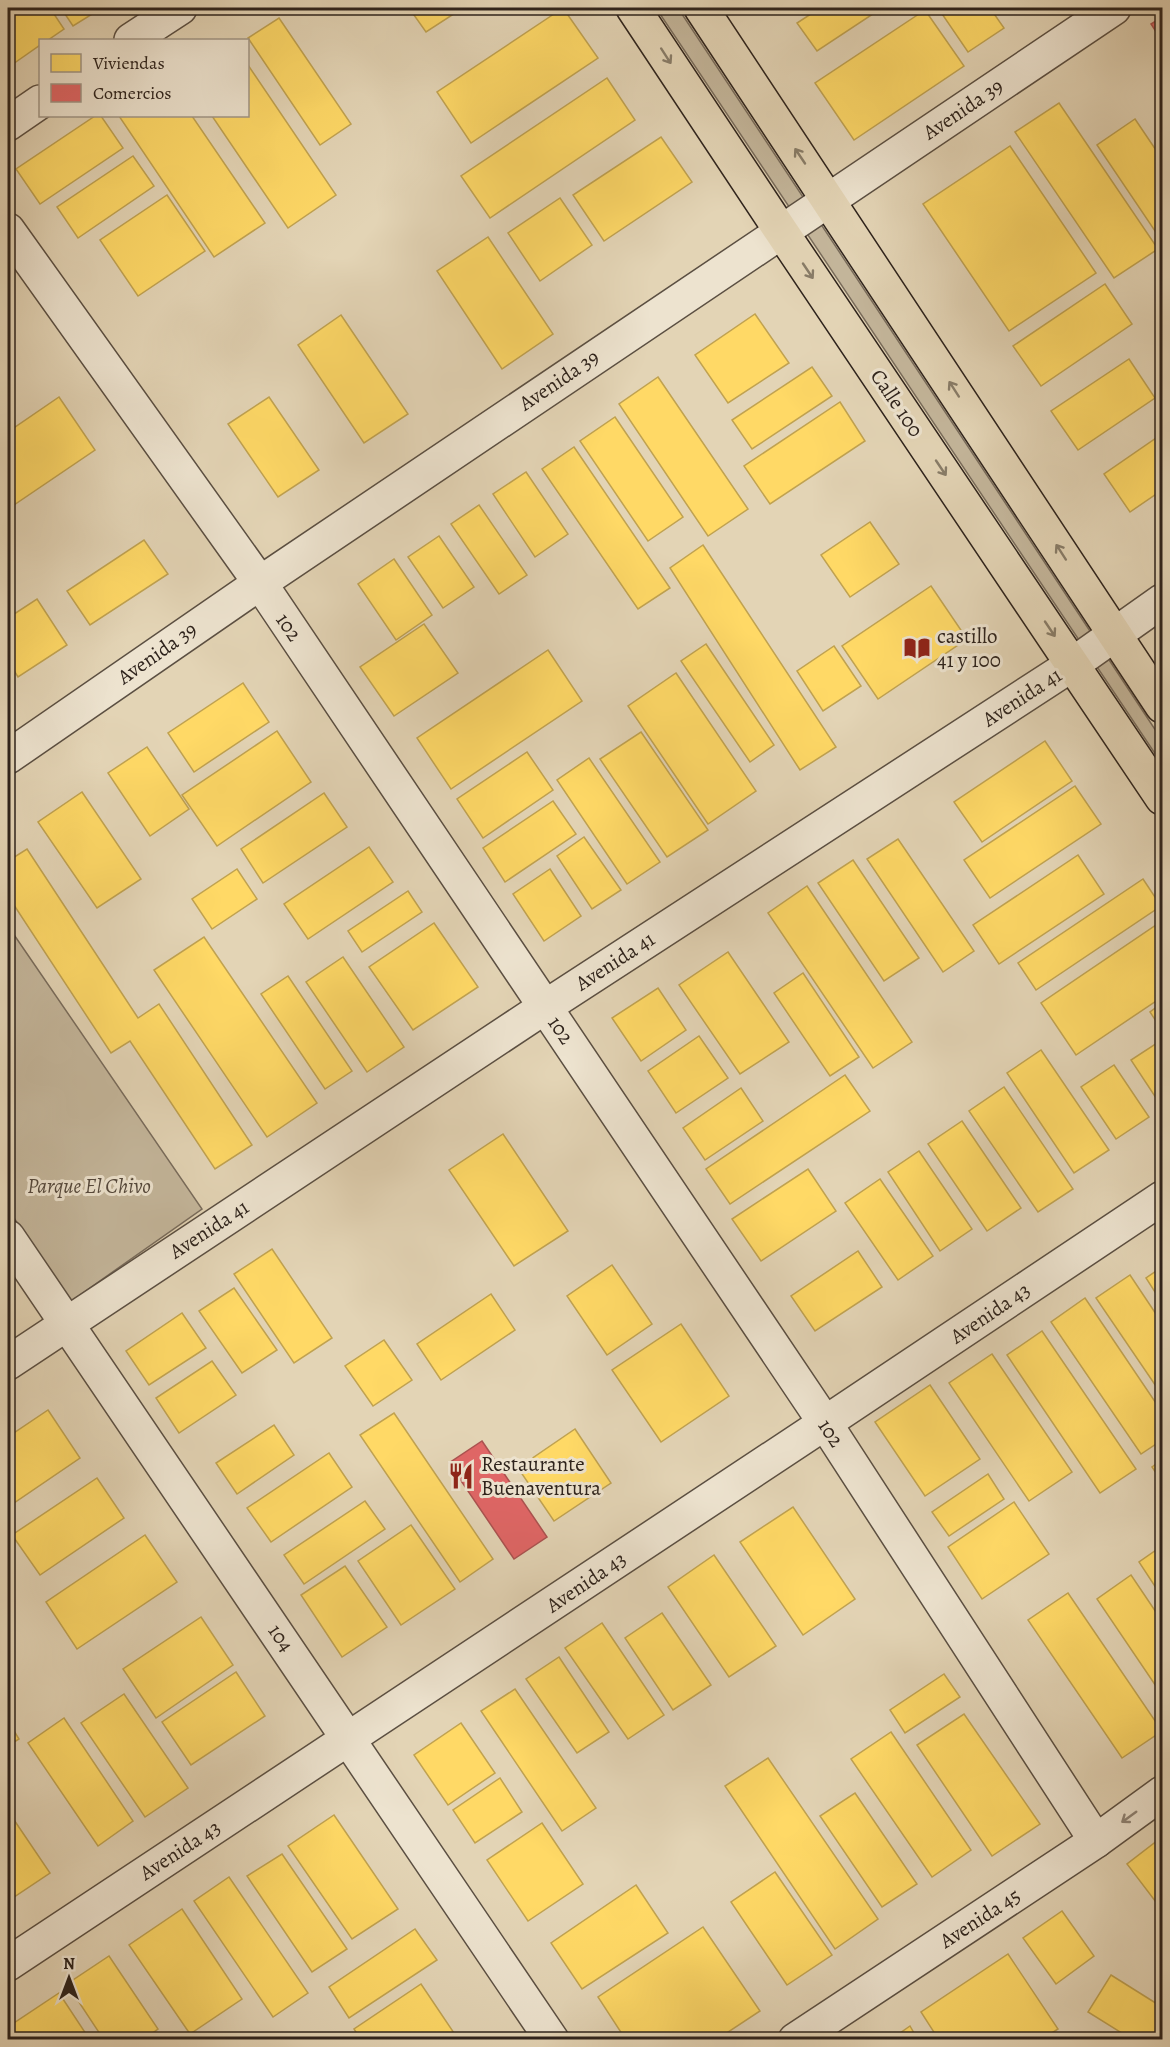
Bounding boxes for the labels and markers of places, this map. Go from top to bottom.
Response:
place label: castillo 41 y 100 [937,622,1001,674]
library icon: castillo 41 y 100 [902,633,932,663]
place label: Restaurante Buenaventura [481,1450,601,1502]
restaurant icon: Restaurante Buenaventura [446,1461,476,1491]

